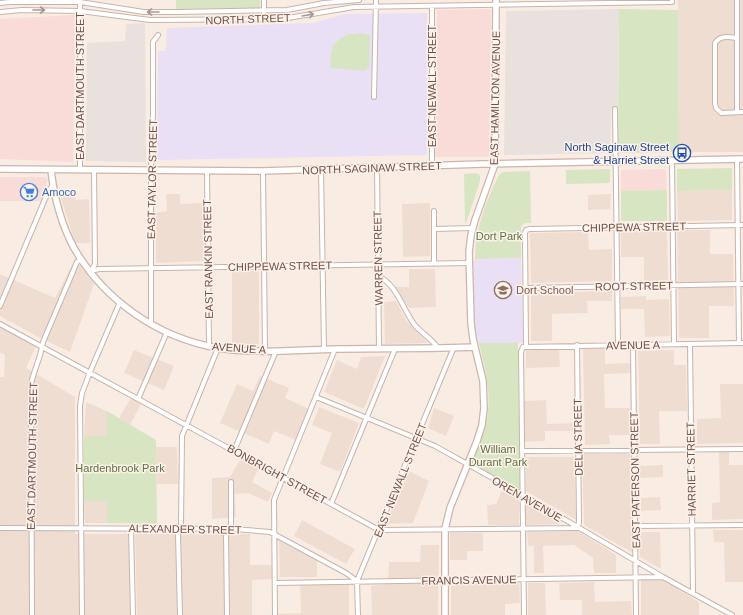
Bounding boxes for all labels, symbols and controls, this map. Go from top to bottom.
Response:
one-way arrow [32,6,45,14]
one-way arrow [147,8,160,16]
one-way arrow [301,11,314,19]
street label: EAST DARTMOUTH STREET [74,12,86,160]
street label: NORTH STREET [205,12,291,26]
street label: EAST NEWALL STREET [426,24,438,147]
street label: EAST HAMILTON AVENUE [488,31,502,165]
street label: EAST TAYLOR STREET [145,119,159,239]
place label: North Saginaw Street & Harriet Street [564,141,669,166]
bus stop icon: North Saginaw Street & Harriet Street [672,143,692,163]
street label: NORTH SAGINAW STREET [302,160,442,176]
supermarket icon: Amoco [19,182,39,202]
place label: Amoco [42,186,76,198]
street label: EAST RANKIN STREET [201,199,215,319]
street label: WARREN STREET [371,210,385,306]
street label: CHIPPEWA STREET [582,220,686,234]
park label: Dort Park [476,230,523,242]
street label: CHIPPEWA STREET [228,259,332,273]
street label: ROOT STREET [595,279,673,293]
school or university icon: Dort School [493,280,513,300]
place label: Dort School [516,284,573,296]
street label: AVENUE A [606,339,661,351]
street label: AVENUE A [212,340,267,356]
street label: EAST DARTMOUTH STREET [25,382,39,530]
street label: DELIA STREET [571,398,585,476]
street label: EAST PATERSON STREET [628,411,642,549]
street label: EAST NEWALL STREET [371,421,429,539]
street label: HARRIET STREET [684,421,698,516]
street label: BONBRIGHT STREET [225,442,329,506]
park label: William Durant Park [469,443,528,468]
park label: Hardenbrook Park [75,462,165,474]
street label: OREN AVENUE [490,474,564,524]
street label: ALEXANDER STREET [128,522,242,536]
street label: FRANCIS AVENUE [421,573,517,587]

